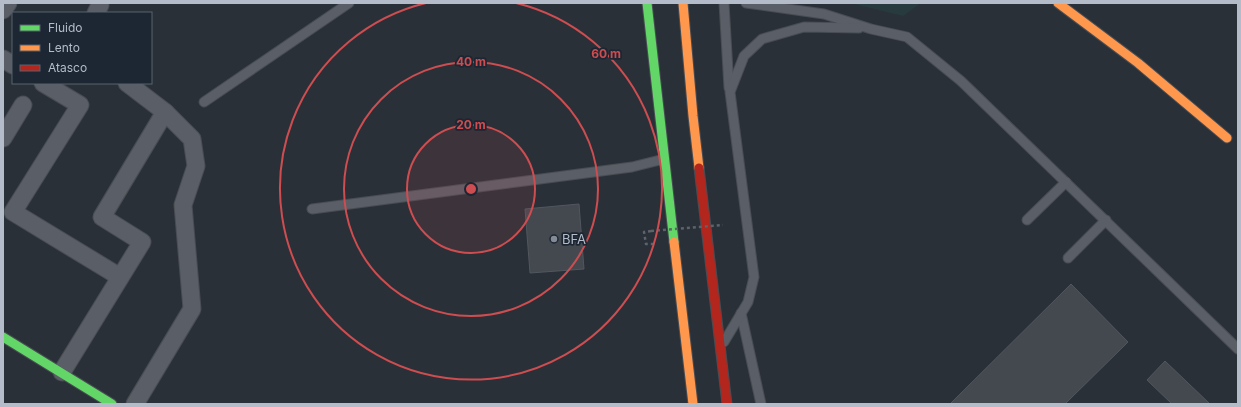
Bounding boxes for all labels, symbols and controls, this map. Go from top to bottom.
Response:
legend [12,12,152,84]
text: Fluido [48,20,83,35]
text: Lento [48,40,80,55]
text: 60 m [591,46,621,61]
text: 40 m [456,54,486,69]
text: Atasco [48,60,87,75]
text: 20 m [456,117,486,132]
centre of rings [464,182,478,196]
place label: BFA [562,231,586,247]
marker: BFA [549,234,559,244]

